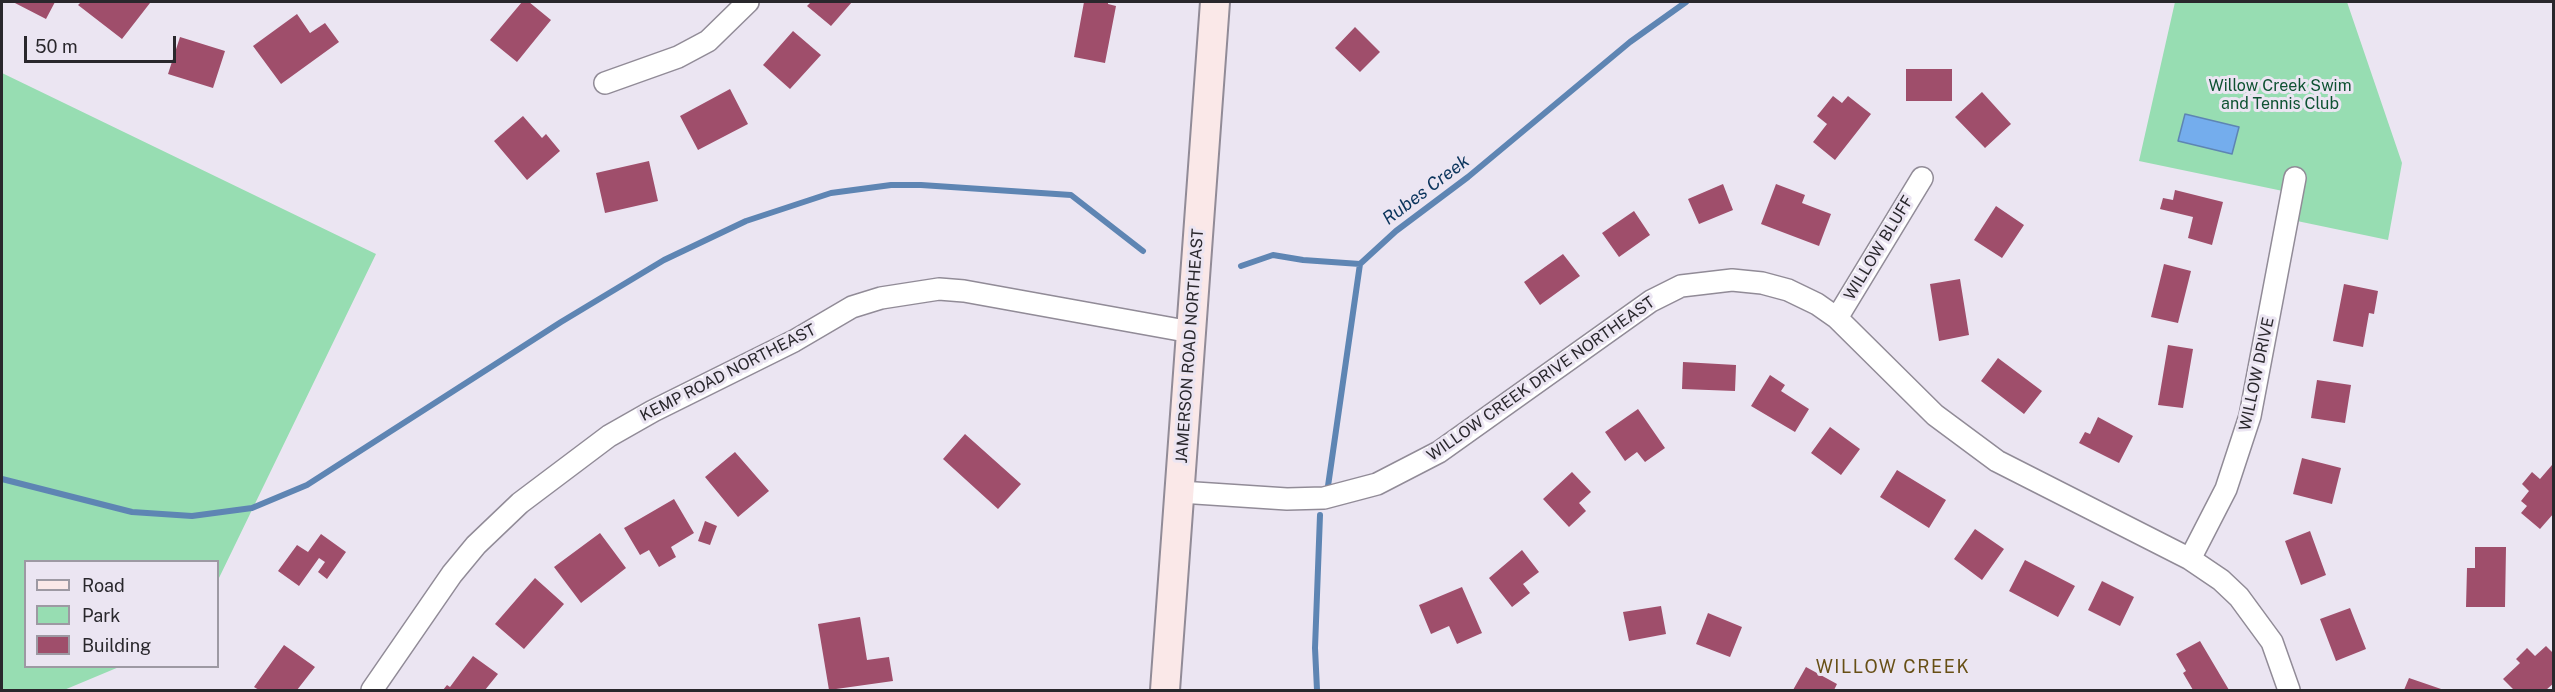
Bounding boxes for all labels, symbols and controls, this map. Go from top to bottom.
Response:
scale bar [27,24,178,62]
text: 50 m [35,36,78,57]
park label: Willow Creek Swim and Tennis Club [2208,76,2352,114]
water label: Rubes Creek [1378,150,1474,230]
street label: WILLOW BLUFF [1840,192,1918,304]
street label: JAMERSON ROAD NORTHEAST [1172,228,1208,464]
street label: WILLOW CREEK DRIVE NORTHEAST [1423,293,1659,465]
street label: WILLOW DRIVE [2236,315,2278,433]
street label: KEMP ROAD NORTHEAST [637,320,819,426]
legend [24,560,219,668]
text: Road [82,575,125,596]
text: Park [82,605,120,626]
text: Building [82,635,151,656]
district label: WILLOW CREEK [1816,656,1970,678]

